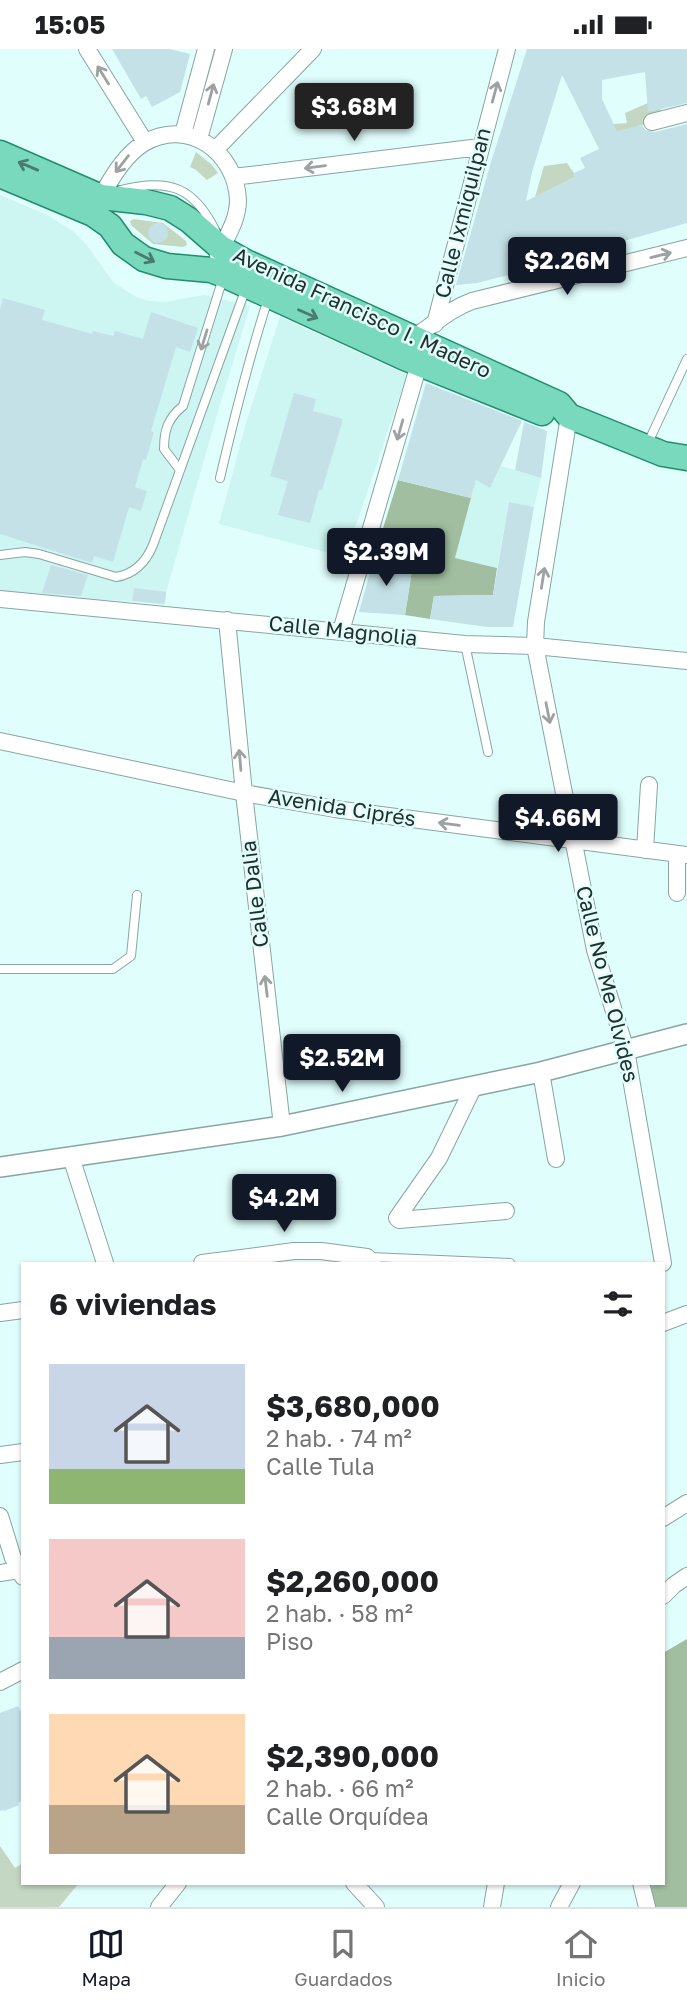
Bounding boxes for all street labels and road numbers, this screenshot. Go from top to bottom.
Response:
street label: Calle Ixmiquilpan [428,125,496,301]
street label: Avenida Francisco I. Madero [229,241,495,383]
street label: Calle Magnolia [267,609,419,651]
street label: Avenida Ciprés [267,783,418,832]
street label: Calle Dalia [235,839,273,949]
street label: Calle No Me Olvides [571,883,645,1085]

